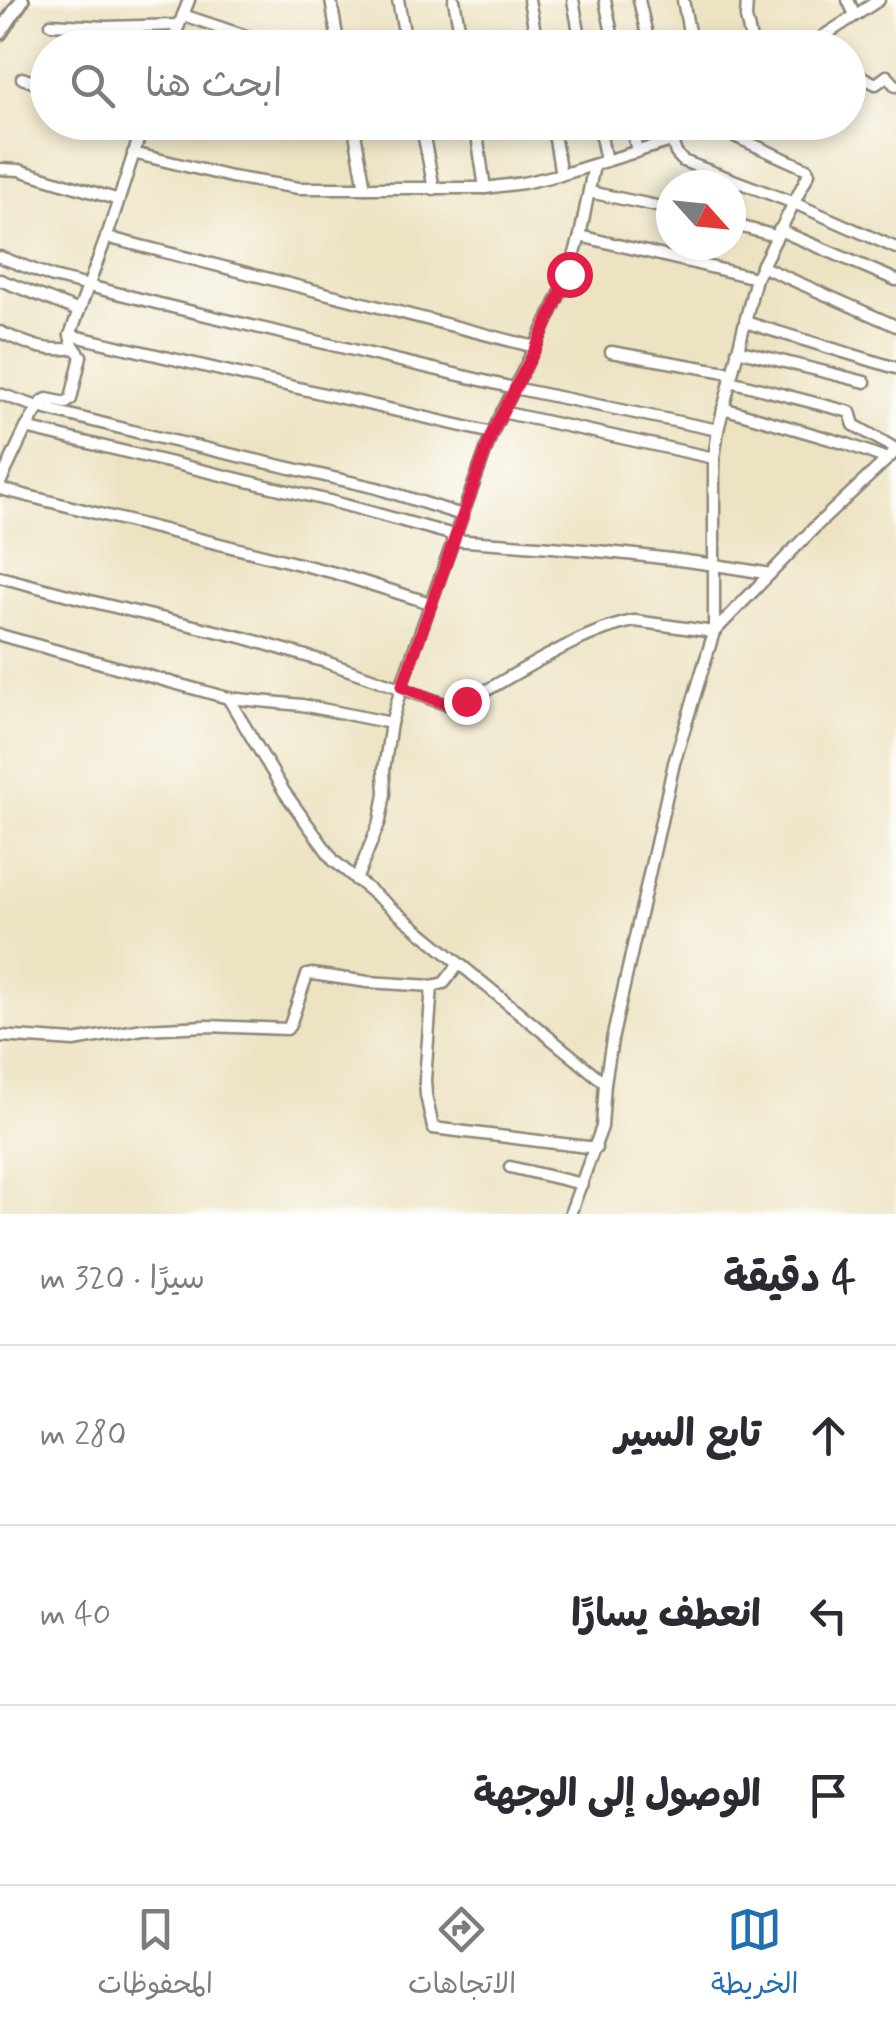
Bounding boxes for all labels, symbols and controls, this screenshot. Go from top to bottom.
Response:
search box [30,30,866,140]
icon: search [65,58,120,113]
text: ابحث هنا [145,61,282,110]
north arrow [656,170,746,260]
route start [547,252,593,298]
route end [444,679,490,725]
text: 4 دقيقة [723,1252,856,1307]
text: سيرًا · 320 m [40,1258,205,1300]
icon: ahead [801,1408,856,1463]
text: تابع السير [615,1411,761,1460]
text: 280 m [40,1414,127,1456]
icon: left [801,1588,856,1643]
text: انعطف يسارًا [571,1591,761,1640]
text: 40 m [40,1594,111,1636]
icon: arrive [801,1768,856,1823]
text: الوصول إلى الوجهة [473,1771,761,1820]
tab: المحفوظات [98,1902,213,2008]
tab: الاتجاهات [408,1902,516,2008]
tab: الخريطة [711,1902,798,2008]

